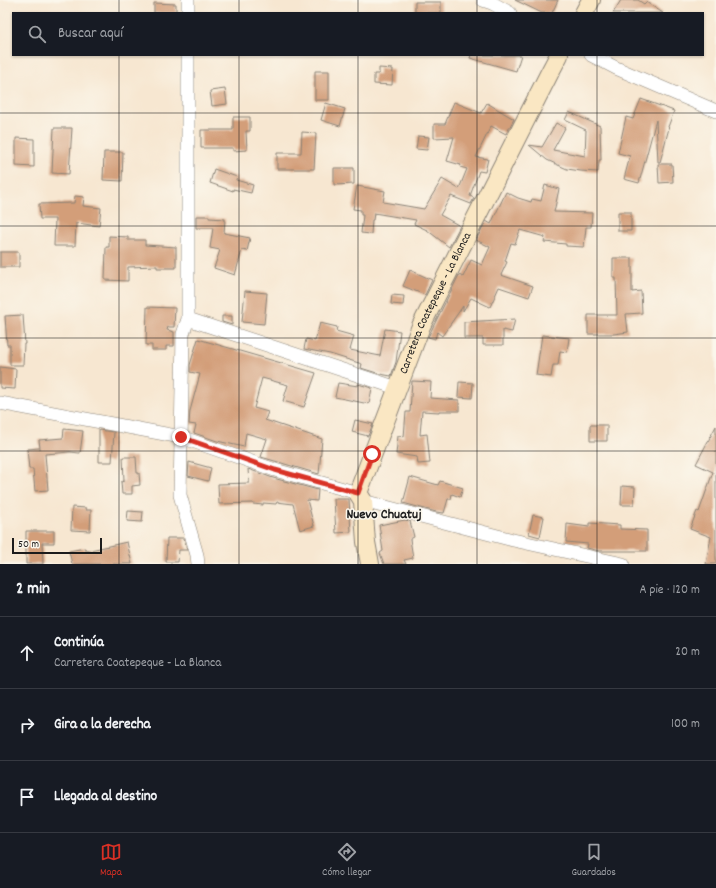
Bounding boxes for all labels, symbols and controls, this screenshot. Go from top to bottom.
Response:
search box [12,12,704,56]
icon: search [26,23,48,45]
text: Buscar aquí [58,23,123,45]
street label: Carretera Coatepeque - La Blanca [395,229,476,377]
route end [172,428,190,446]
route start [363,445,381,463]
district label: Nuevo Chuatuj [346,505,422,525]
scale bar [12,536,102,555]
text: 50 m [18,537,39,553]
text: 2 min [16,578,50,602]
text: A pie · 120 m [639,581,700,600]
text: Continúa [54,632,104,654]
icon: ahead [16,642,38,664]
text: 20 m [675,643,700,662]
text: Carretera Coatepeque - La Blanca [54,654,221,673]
icon: right [16,714,38,736]
text: Gira a la derecha [54,714,151,736]
text: 100 m [671,715,700,734]
icon: arrive [16,786,38,808]
text: Llegada al destino [54,786,157,808]
tab: Mapa [100,841,122,881]
tab: Cómo llegar [322,841,371,881]
tab: Guardados [571,841,616,881]

